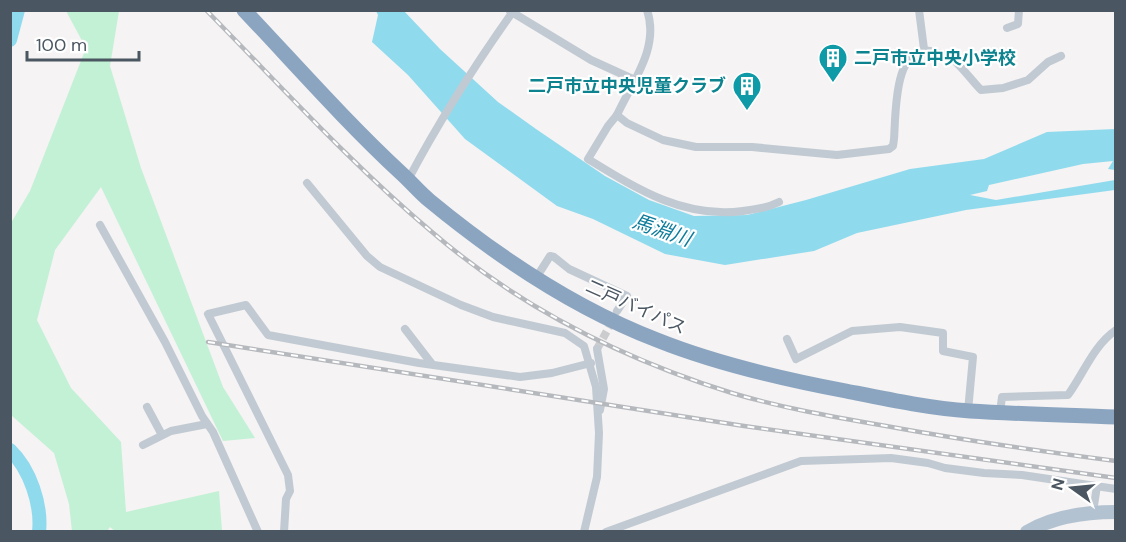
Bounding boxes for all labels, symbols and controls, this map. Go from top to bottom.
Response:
scale bar [27,24,140,62]
text: 100 m [36,33,87,57]
building icon: 二戸市立中央小学校 [817,42,849,84]
place label: 二戸市立中央小学校 [854,46,1016,70]
building icon: 二戸市立中央児童クラブ [731,70,763,112]
place label: 二戸市立中央児童クラブ [528,74,726,98]
water label: 馬淵川 [629,208,696,253]
street label: 二戸バイパス [582,274,690,340]
north arrow [1042,458,1102,518]
text: N [1046,476,1070,493]

